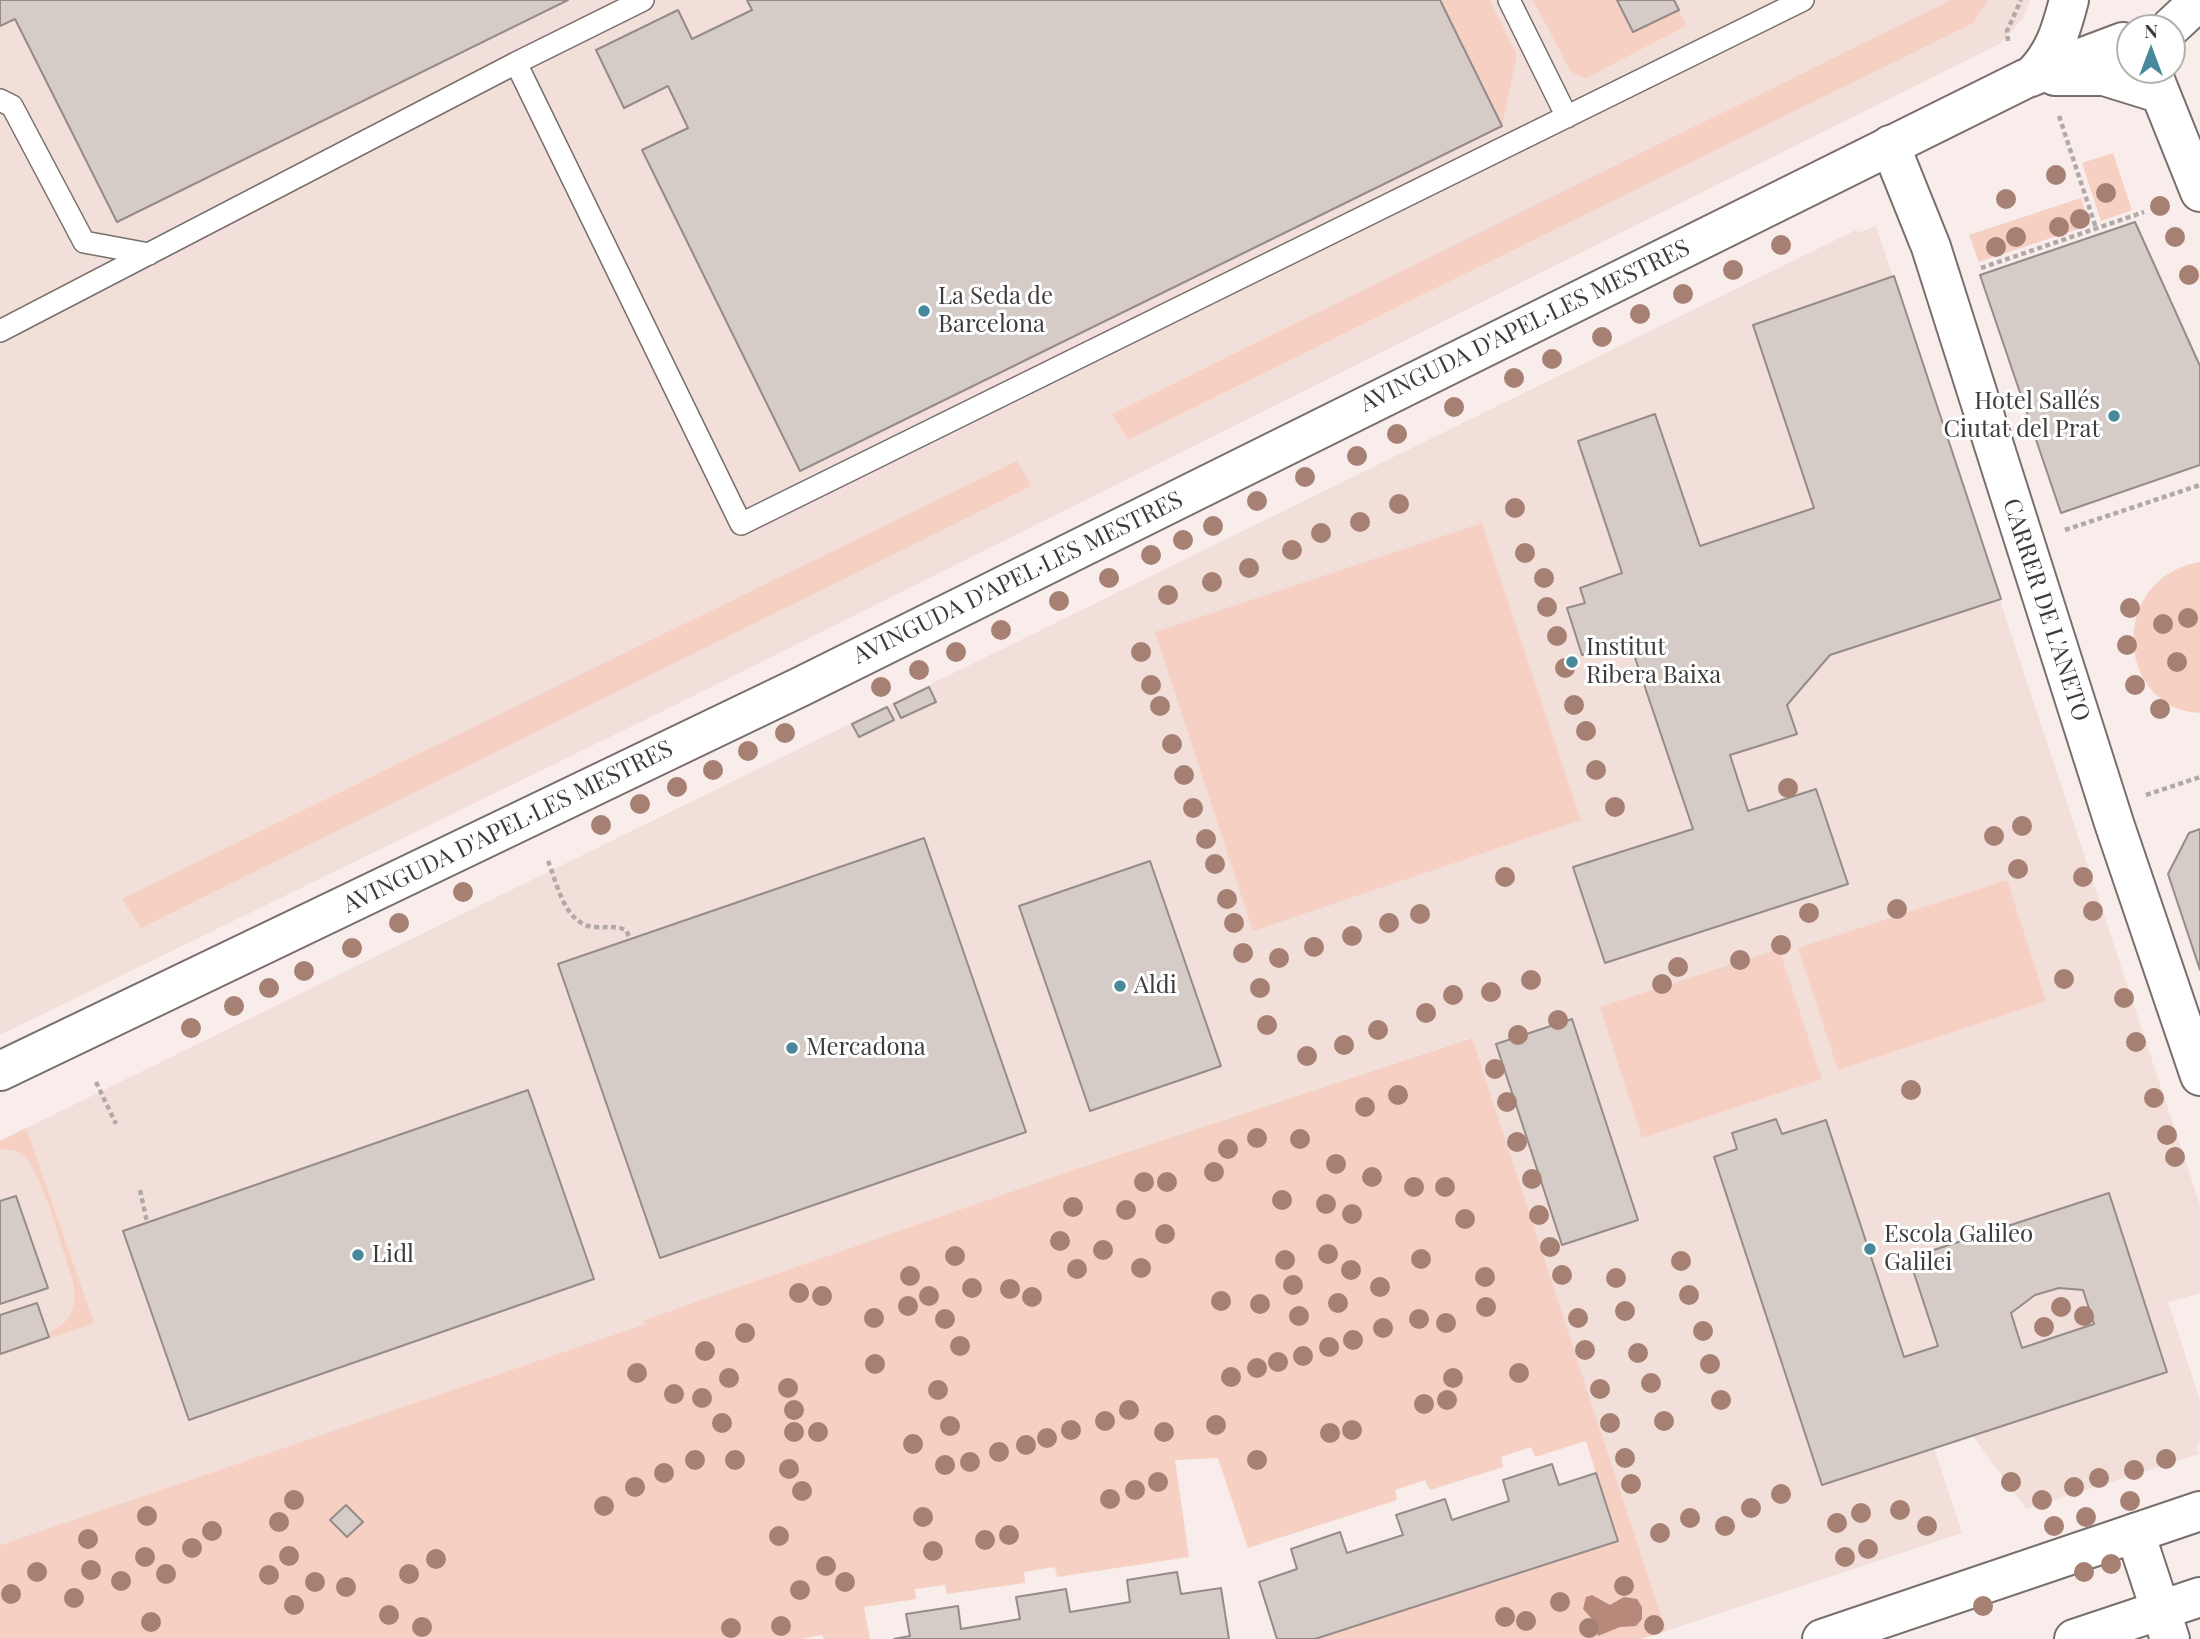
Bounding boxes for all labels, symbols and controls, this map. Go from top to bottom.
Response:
north arrow [2116,14,2186,84]
text: N [2144,17,2158,43]
street label: AVINGUDA D'APEL·LES MESTRES [1355,233,1695,419]
place label: La Seda de Barcelona [938,283,1053,339]
marker: La Seda de Barcelona [916,303,932,319]
place label: Hotel Sallés Ciutat del Prat [1943,388,2100,444]
marker: Hotel Sallés Ciutat del Prat [2106,408,2122,424]
street label: AVINGUDA D'APEL·LES MESTRES [848,485,1188,671]
street label: CARRER DE L'ANETO [1996,495,2096,725]
place label: Institut Ribera Baixa [1586,634,1721,690]
marker: Institut Ribera Baixa [1564,654,1580,670]
street label: AVINGUDA D'APEL·LES MESTRES [338,734,678,920]
place label: Aldi [1134,972,1177,1000]
marker: Aldi [1112,978,1128,994]
place label: Mercadona [806,1034,926,1062]
marker: Mercadona [784,1040,800,1056]
place label: Escola Galileo Galilei [1884,1221,2033,1277]
place label: Lidl [372,1241,414,1269]
marker: Escola Galileo Galilei [1862,1241,1878,1257]
marker: Lidl [350,1247,366,1263]

